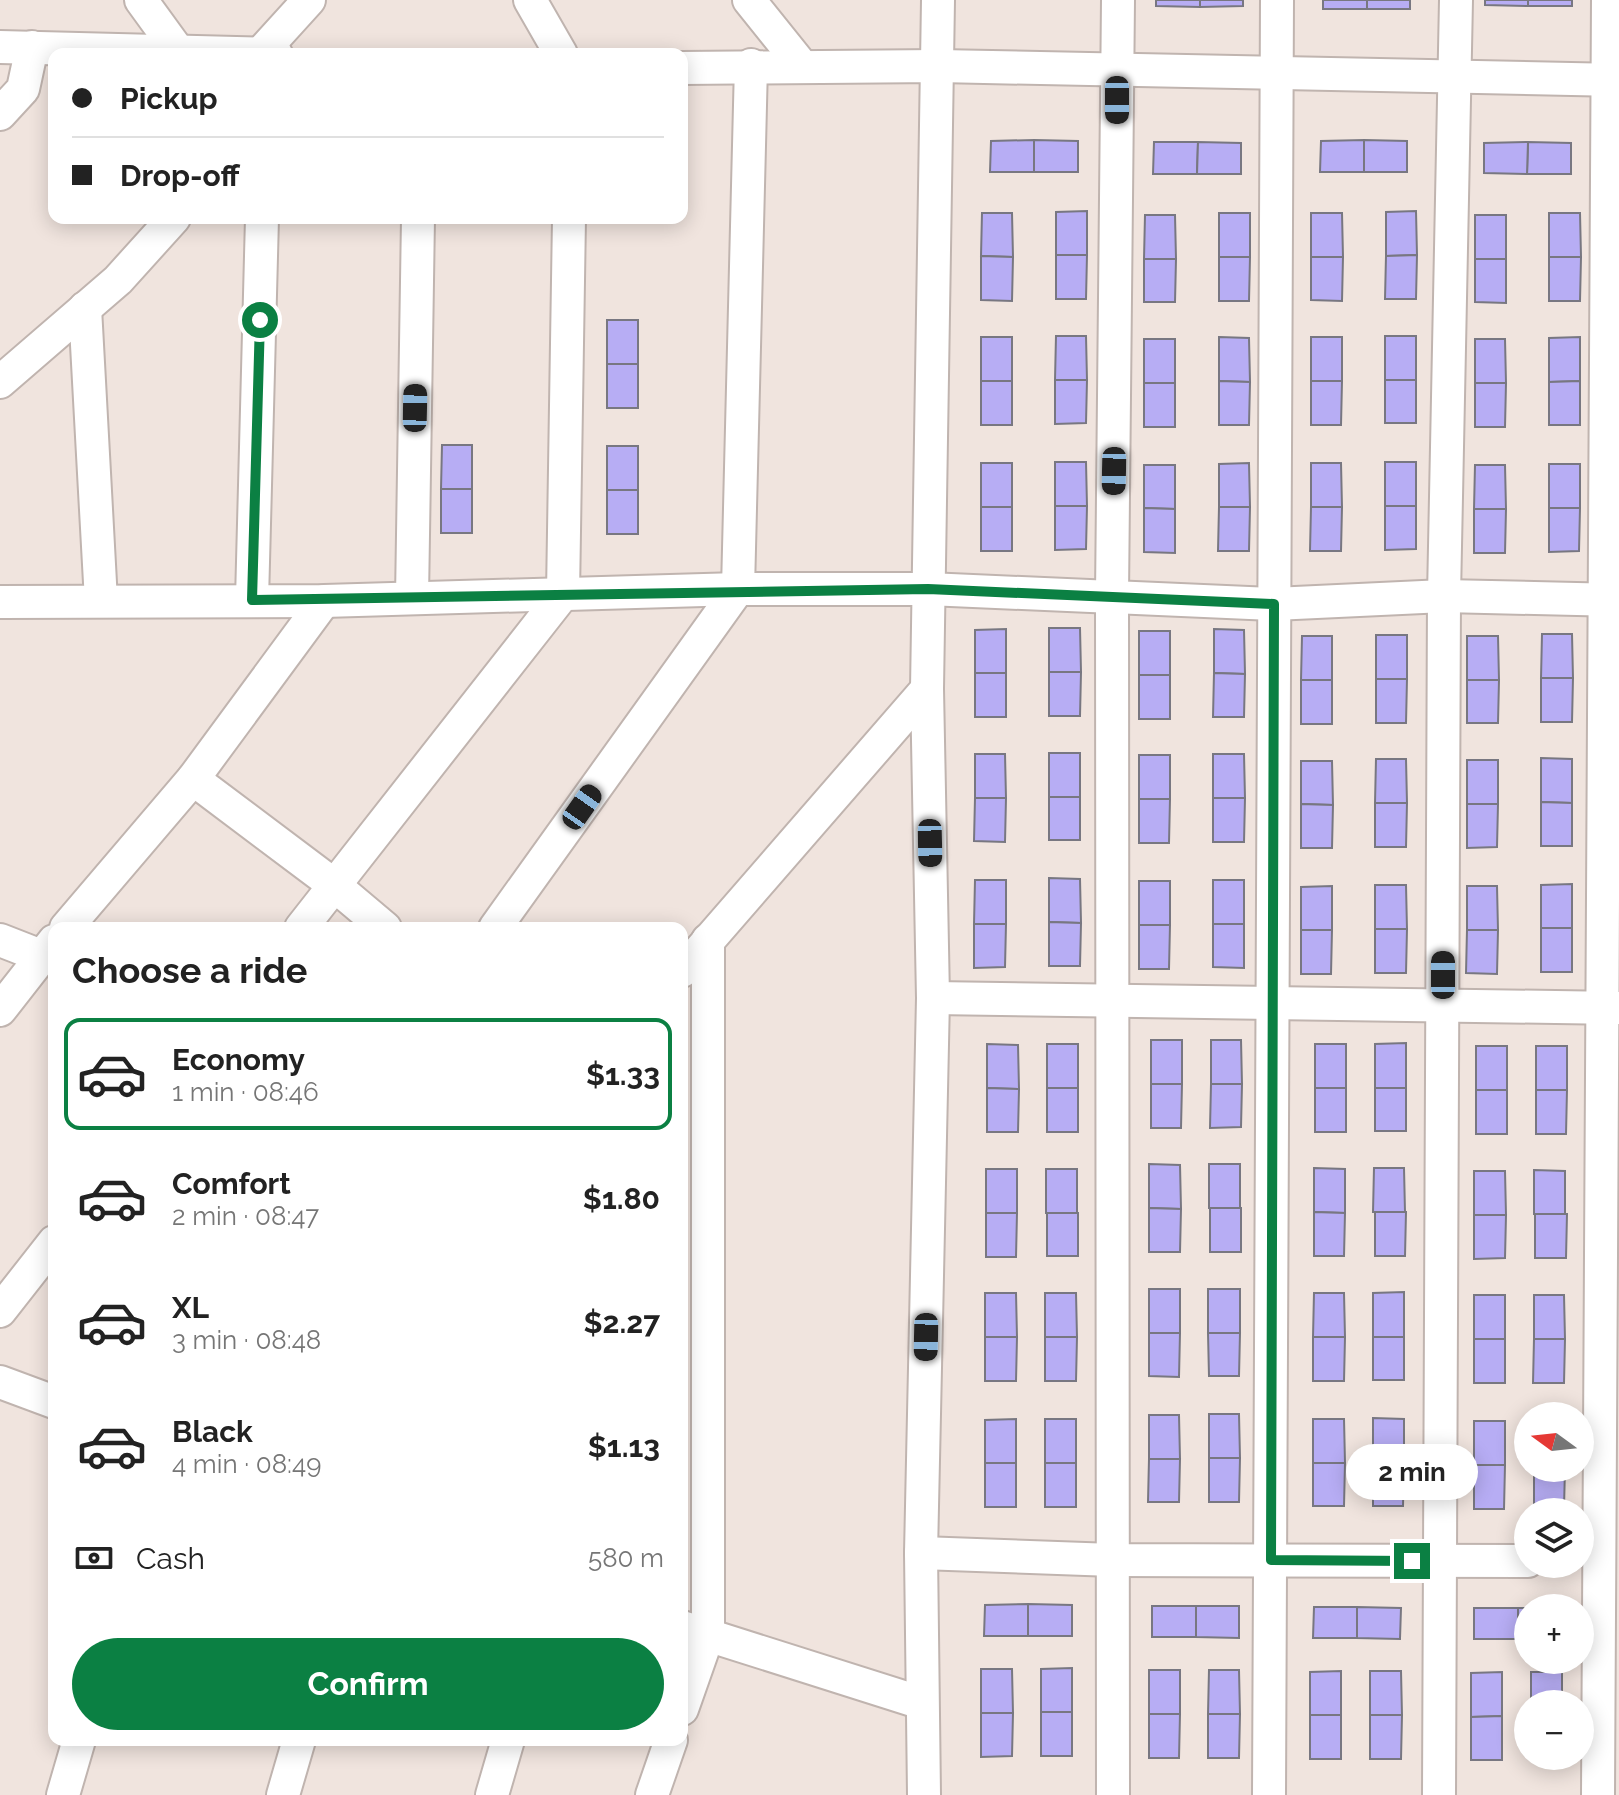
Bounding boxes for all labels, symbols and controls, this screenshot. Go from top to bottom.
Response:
car [1105,76,1129,124]
text: Pickup [120,81,218,116]
text: Drop-off [120,158,240,193]
route start [242,302,278,338]
car [403,384,427,432]
car [1102,447,1126,495]
car [558,780,606,834]
car [918,819,942,867]
text: Choose a ride [72,949,307,991]
car [1431,951,1455,999]
icon: car [76,1038,148,1110]
text: Economy [172,1042,305,1077]
text: $1.33 [586,1057,660,1092]
text: 1 min · 08:46 [172,1077,319,1107]
icon: car [76,1162,148,1234]
text: Comfort [172,1166,291,1201]
text: $1.80 [583,1181,660,1216]
text: 2 min · 08:47 [172,1201,319,1231]
icon: car [76,1286,148,1358]
text: XL [172,1290,209,1325]
text: $2.27 [584,1305,660,1340]
car [914,1313,938,1361]
text: 3 min · 08:48 [172,1325,321,1355]
north arrow [1514,1402,1594,1482]
map controls [1514,1402,1594,1770]
icon: car [76,1410,148,1482]
text: Black [172,1414,253,1449]
text: $1.13 [588,1429,660,1464]
callout: 2 min [1346,1445,1478,1501]
text: 4 min · 08:49 [172,1449,321,1479]
text: 2 min [1378,1457,1446,1487]
button: layers [1514,1498,1594,1578]
icon: cash [72,1536,116,1580]
text: Cash [136,1541,205,1576]
text: 580 m [588,1543,664,1573]
route end [1394,1543,1430,1579]
button: + [1514,1594,1594,1674]
button: Confirm [72,1638,664,1730]
button: − [1514,1690,1594,1770]

